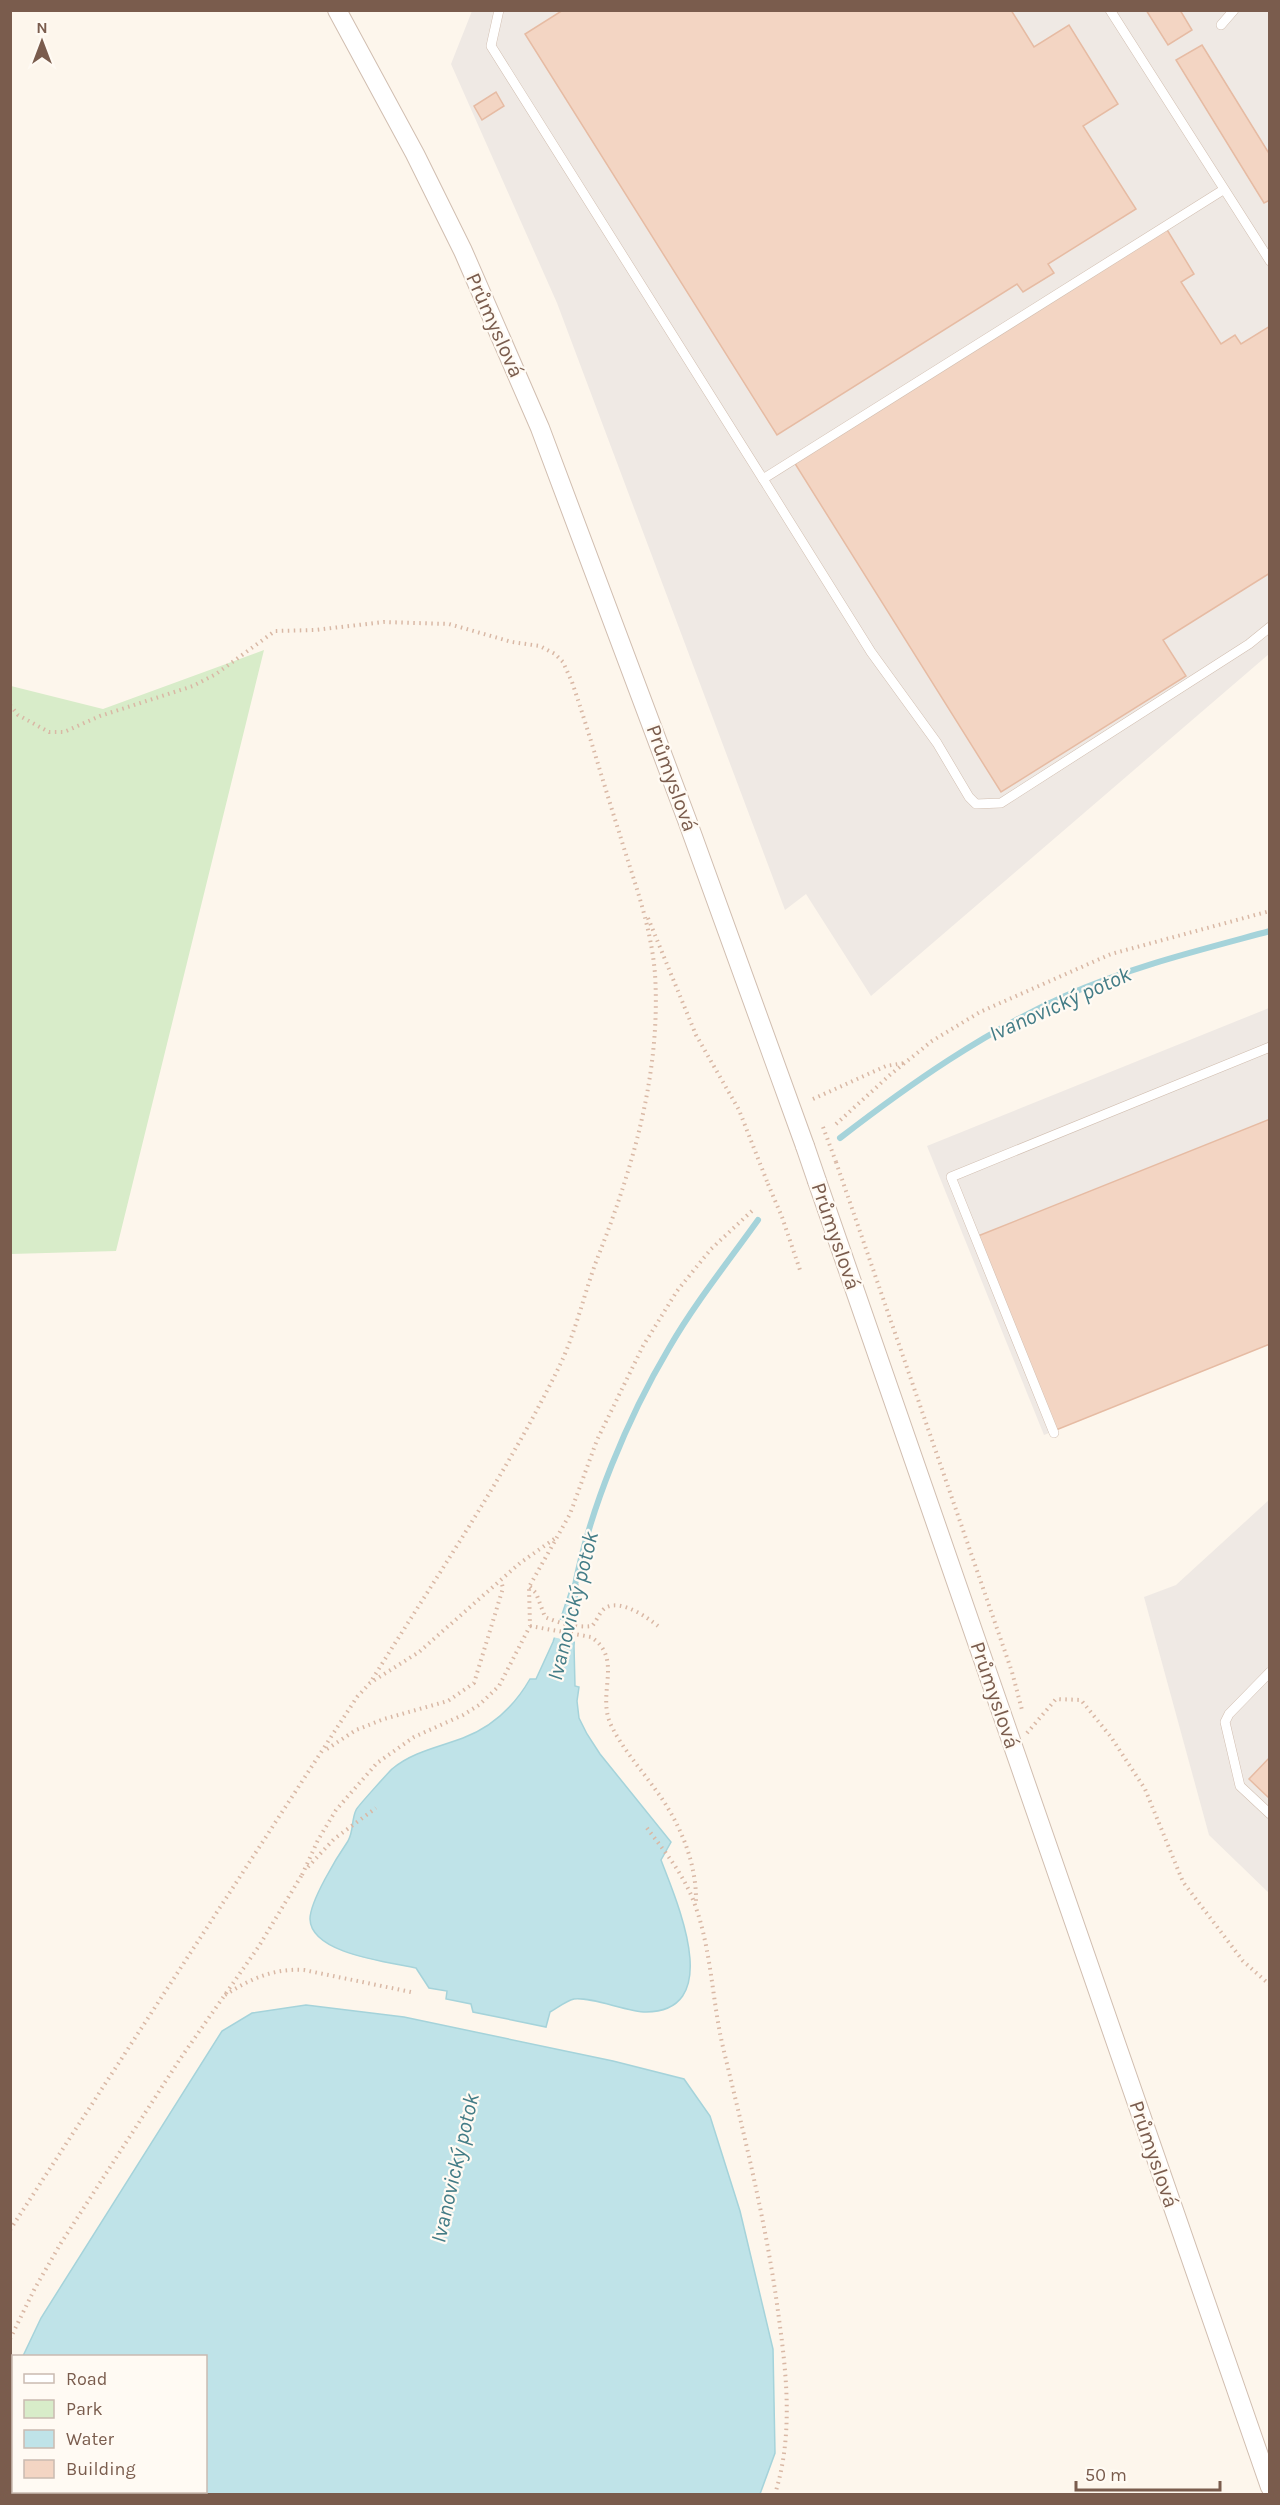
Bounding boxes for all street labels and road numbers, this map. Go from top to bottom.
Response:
street label: Průmyslová [461,269,529,381]
street label: Průmyslová [642,721,702,835]
street label: Průmyslová [806,1179,866,1293]
street label: Průmyslová [965,1638,1025,1752]
street label: Průmyslová [1124,2097,1184,2211]

